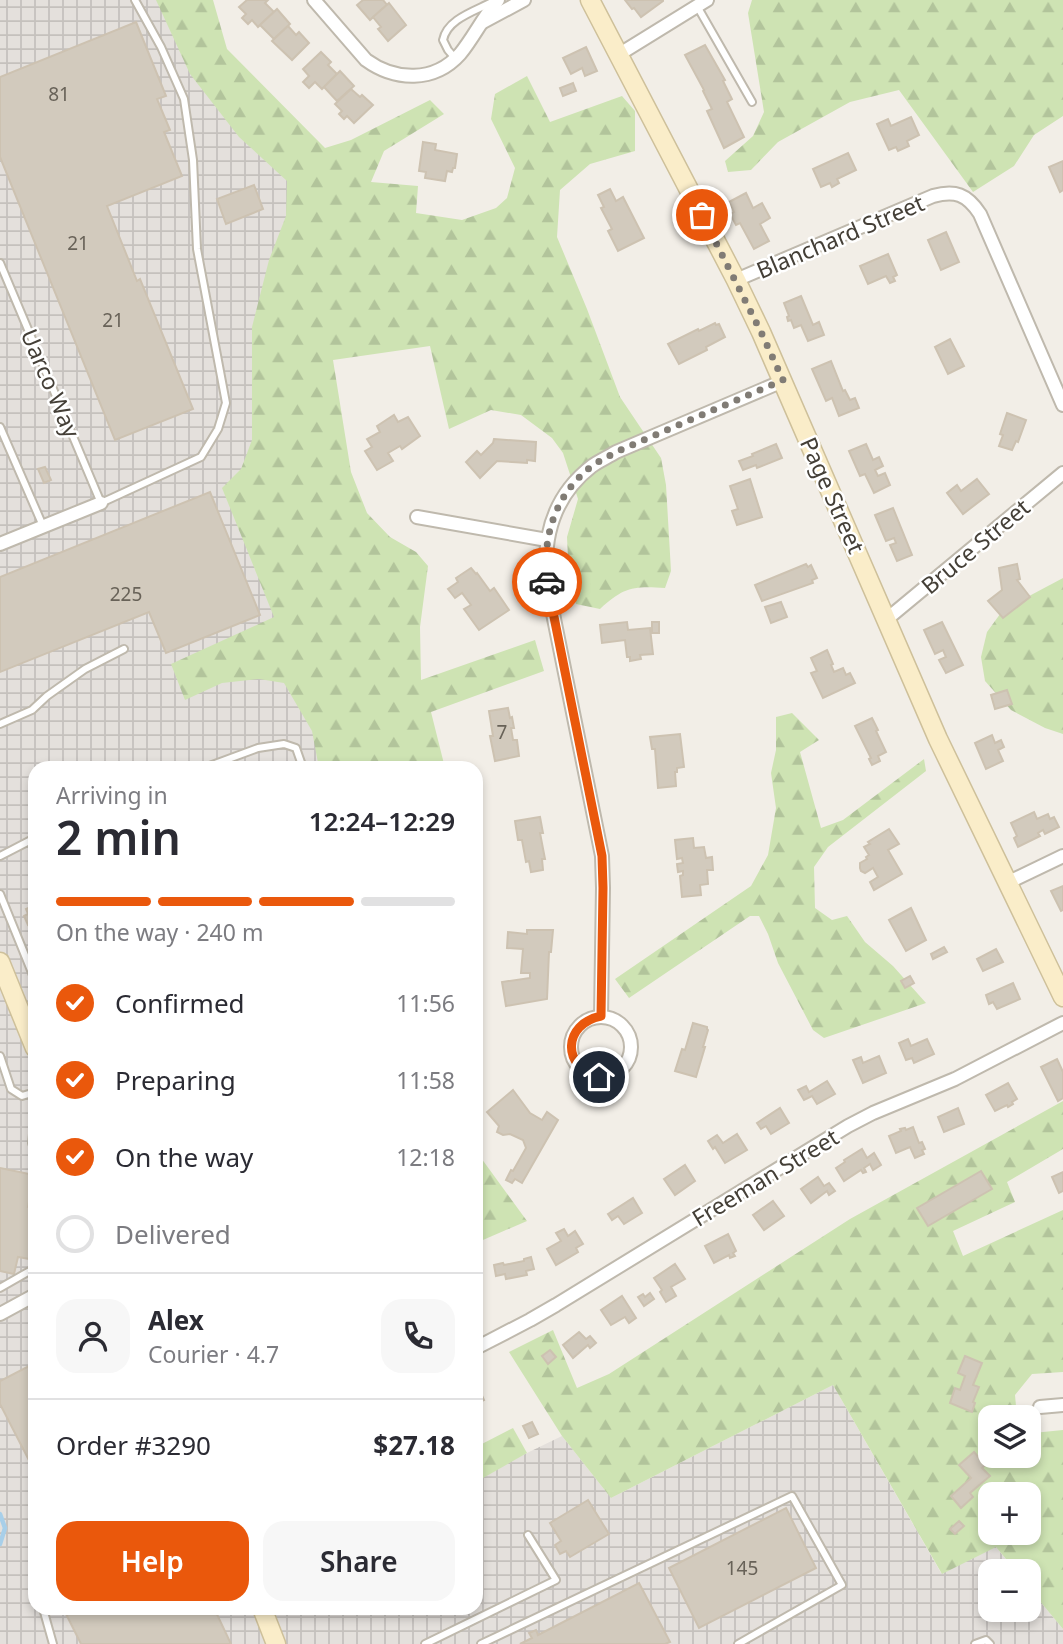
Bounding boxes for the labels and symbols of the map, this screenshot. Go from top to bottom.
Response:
house number: 81 [48,81,70,107]
pin [672,185,732,245]
street label: Blanchard Street [751,186,929,286]
house number: 21 [67,230,89,256]
house number: 21 [102,307,124,333]
street label: Uarco Way [14,324,88,443]
street label: Page Street [793,432,873,558]
street label: Bruce Street [914,491,1036,601]
courier [512,547,582,617]
house number: 225 [110,581,142,607]
house number: 7 [497,719,507,745]
pin [569,1047,629,1107]
street label: Freeman Street [686,1121,844,1233]
house number: 145 [726,1555,758,1581]

